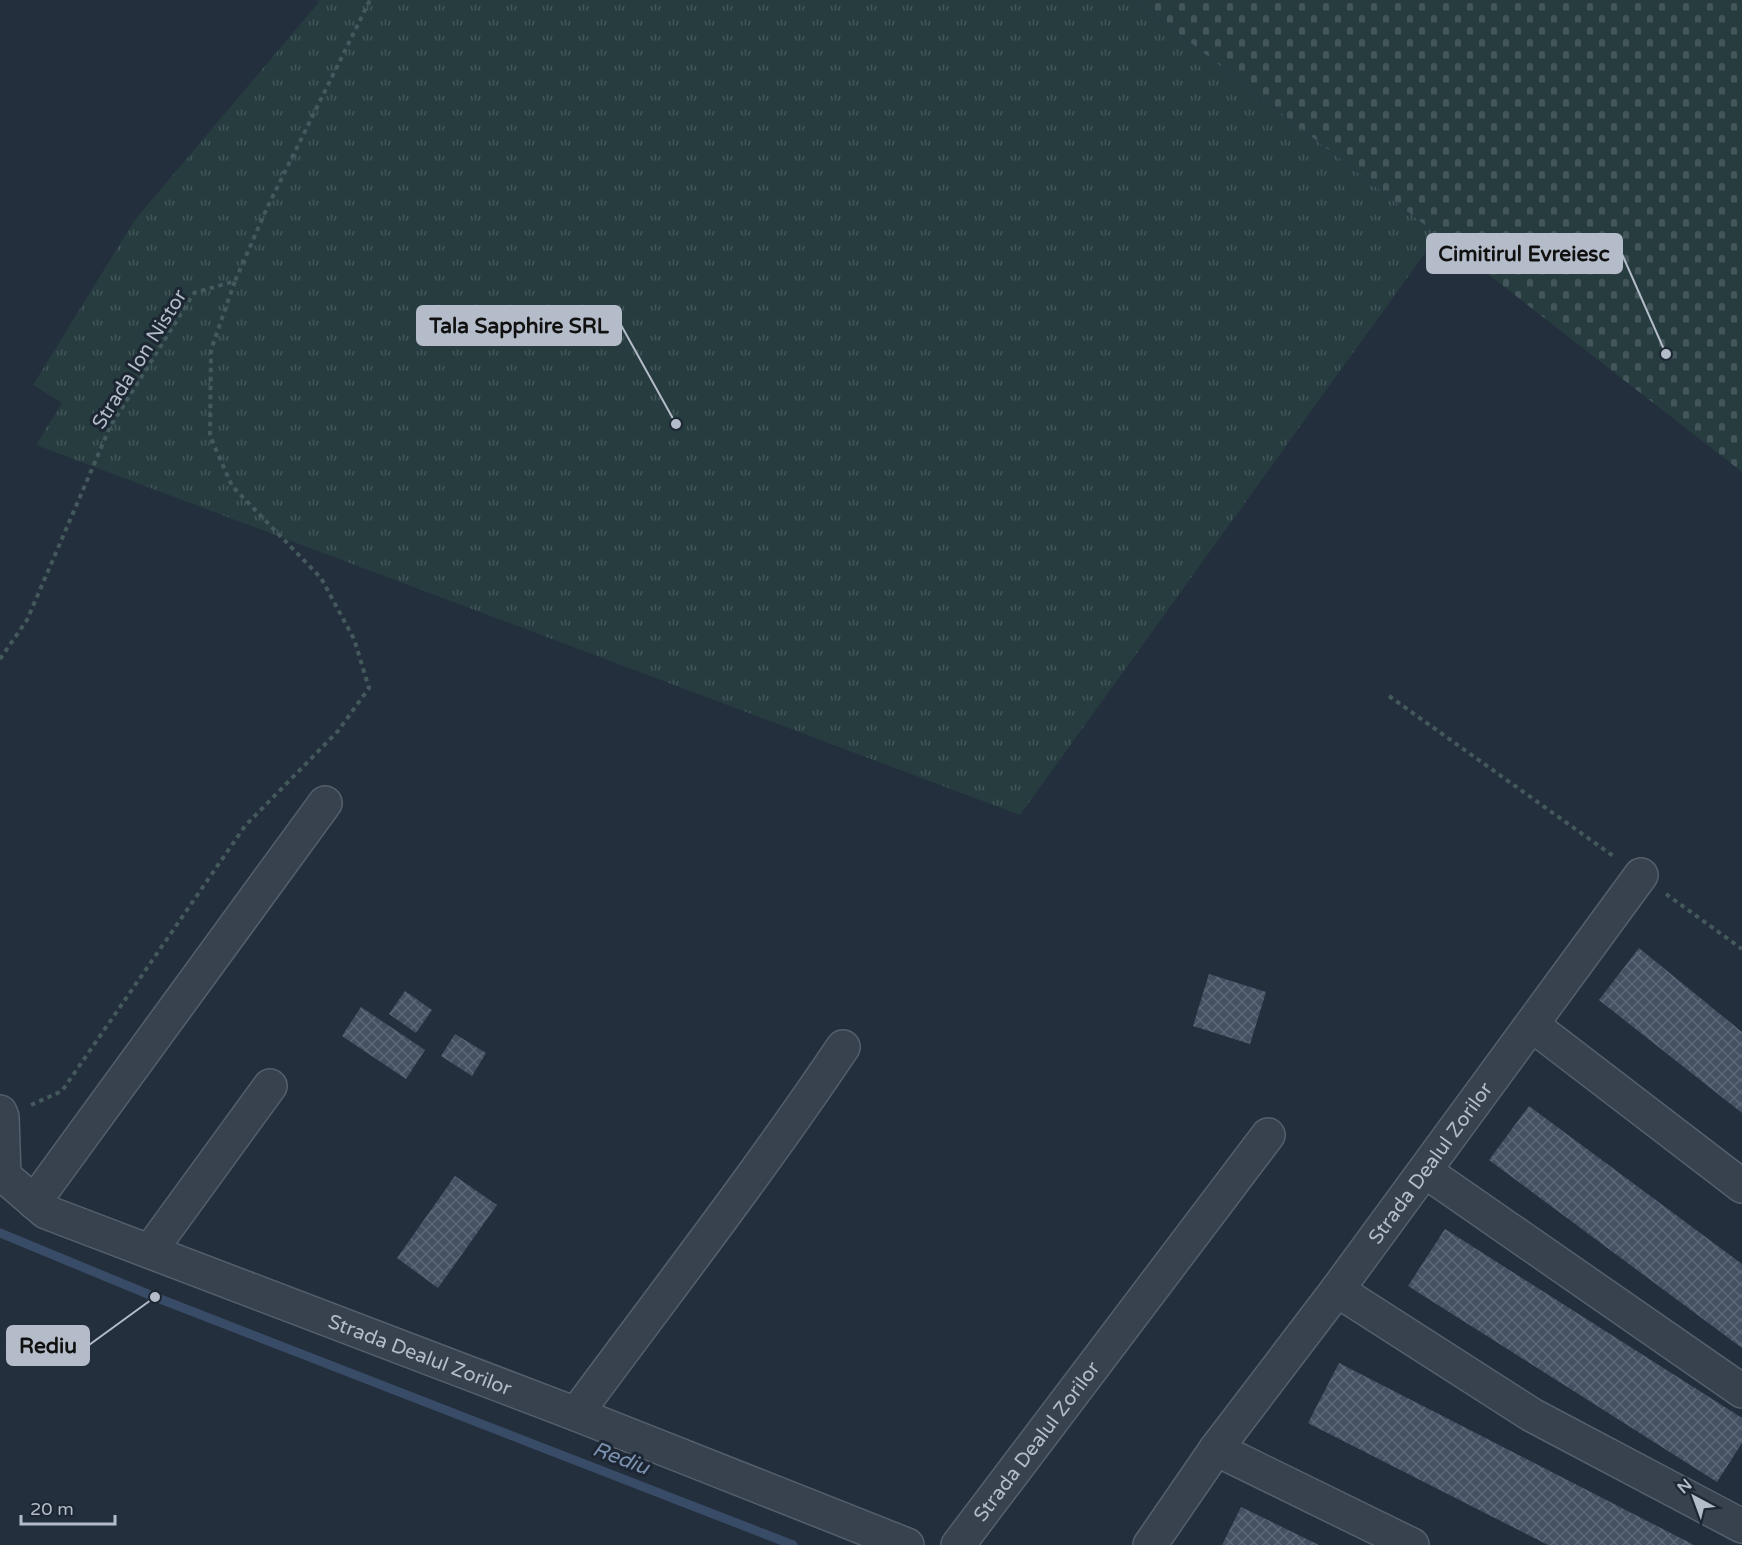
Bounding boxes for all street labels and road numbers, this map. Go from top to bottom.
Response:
street label: Strada Ion Nistor [87,285,193,434]
street label: Strada Dealul Zorilor [1364,1078,1498,1249]
street label: Strada Dealul Zorilor [325,1310,515,1401]
street label: Strada Dealul Zorilor [969,1357,1106,1527]

